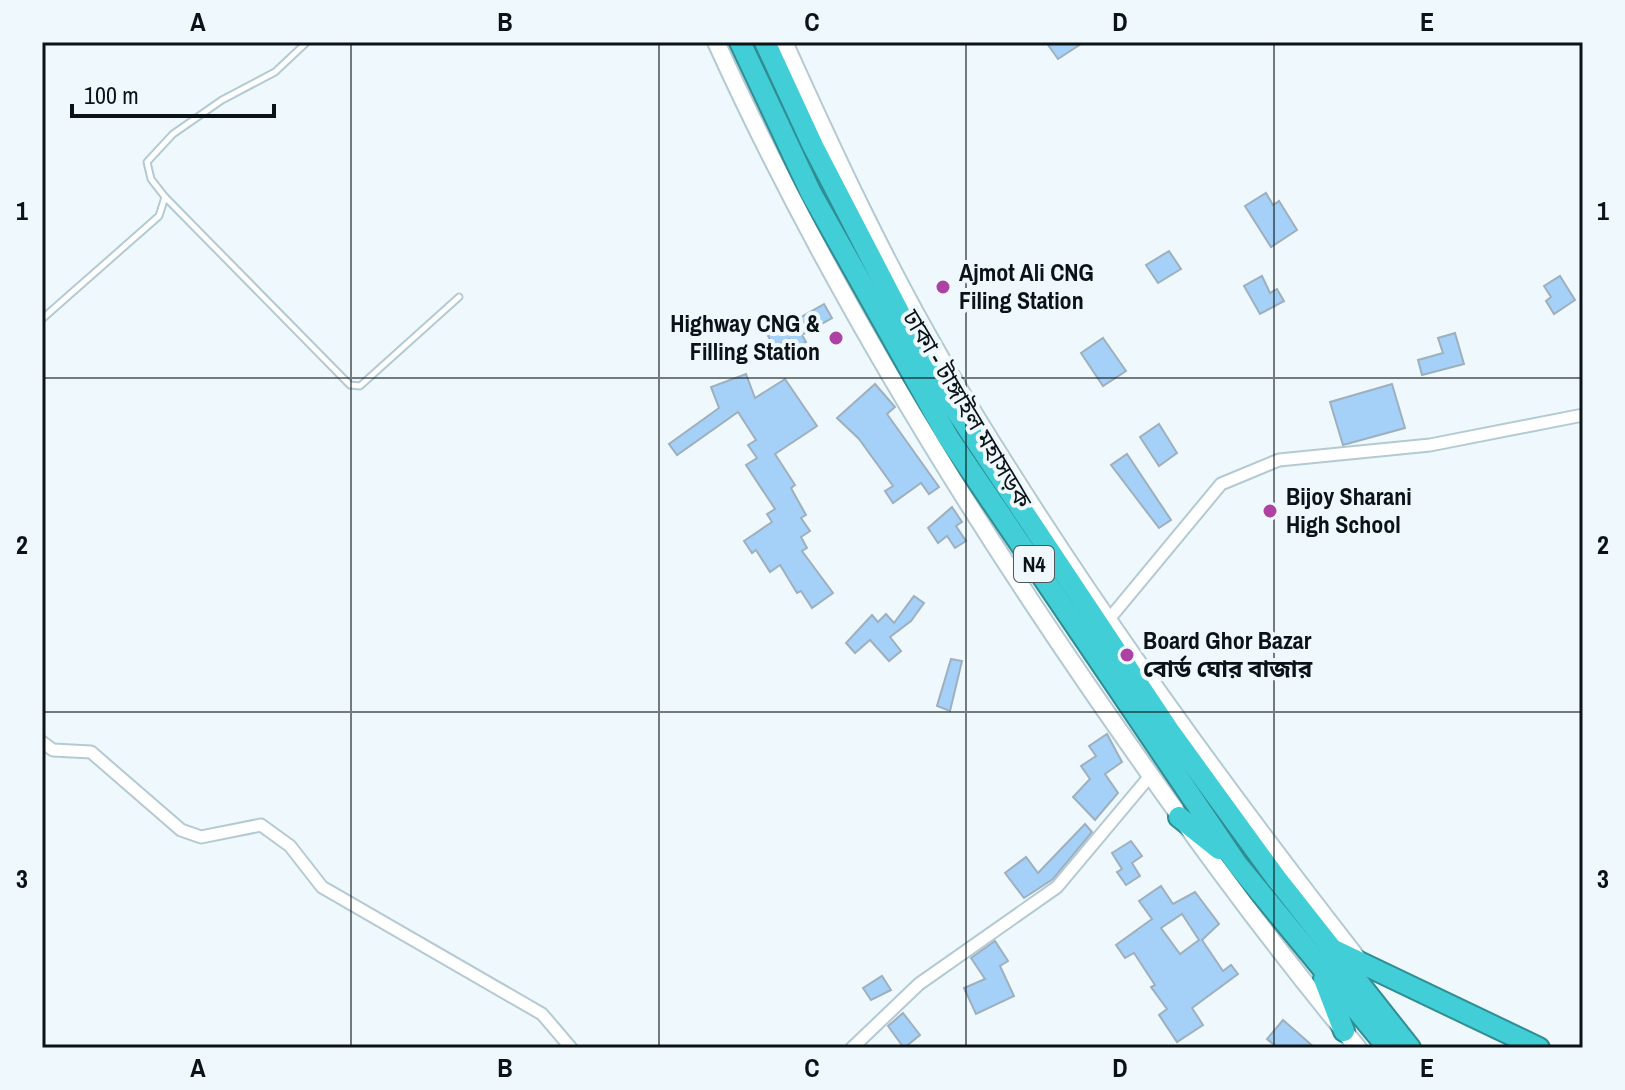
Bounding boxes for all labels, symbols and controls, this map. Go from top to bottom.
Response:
text: A [190,4,206,39]
text: B [497,4,513,39]
text: C [804,4,820,39]
text: D [1112,4,1128,39]
text: E [1420,4,1434,39]
scale bar [72,68,274,118]
text: 100 m [84,79,139,111]
text: 1 [16,193,28,228]
text: 1 [1597,193,1609,228]
place label: Ajmot Ali CNG Filing Station [959,256,1094,316]
marker: Ajmot Ali CNG Filing Station [934,278,952,296]
street label: ঢাকা - টাঙ্গাইল মহাসড়ক [895,302,1040,514]
place label: Highway CNG & Filling Station [670,307,820,367]
marker: Highway CNG & Filling Station [827,329,845,347]
place label: Bijoy Sharani High School [1286,480,1412,540]
marker: Bijoy Sharani High School [1261,502,1279,520]
text: 2 [16,527,28,562]
text: 2 [1597,527,1609,562]
road number: N4 [1014,546,1054,582]
place label: Board Ghor Bazar বোর্ড ঘোর বাজার [1143,624,1313,684]
marker: Board Ghor Bazar বোর্ড ঘোর বাজার [1118,646,1136,664]
text: 3 [16,861,28,896]
text: 3 [1597,861,1609,896]
text: A [190,1050,206,1085]
text: B [497,1050,513,1085]
text: C [804,1050,820,1085]
text: D [1112,1050,1128,1085]
text: E [1420,1050,1434,1085]

